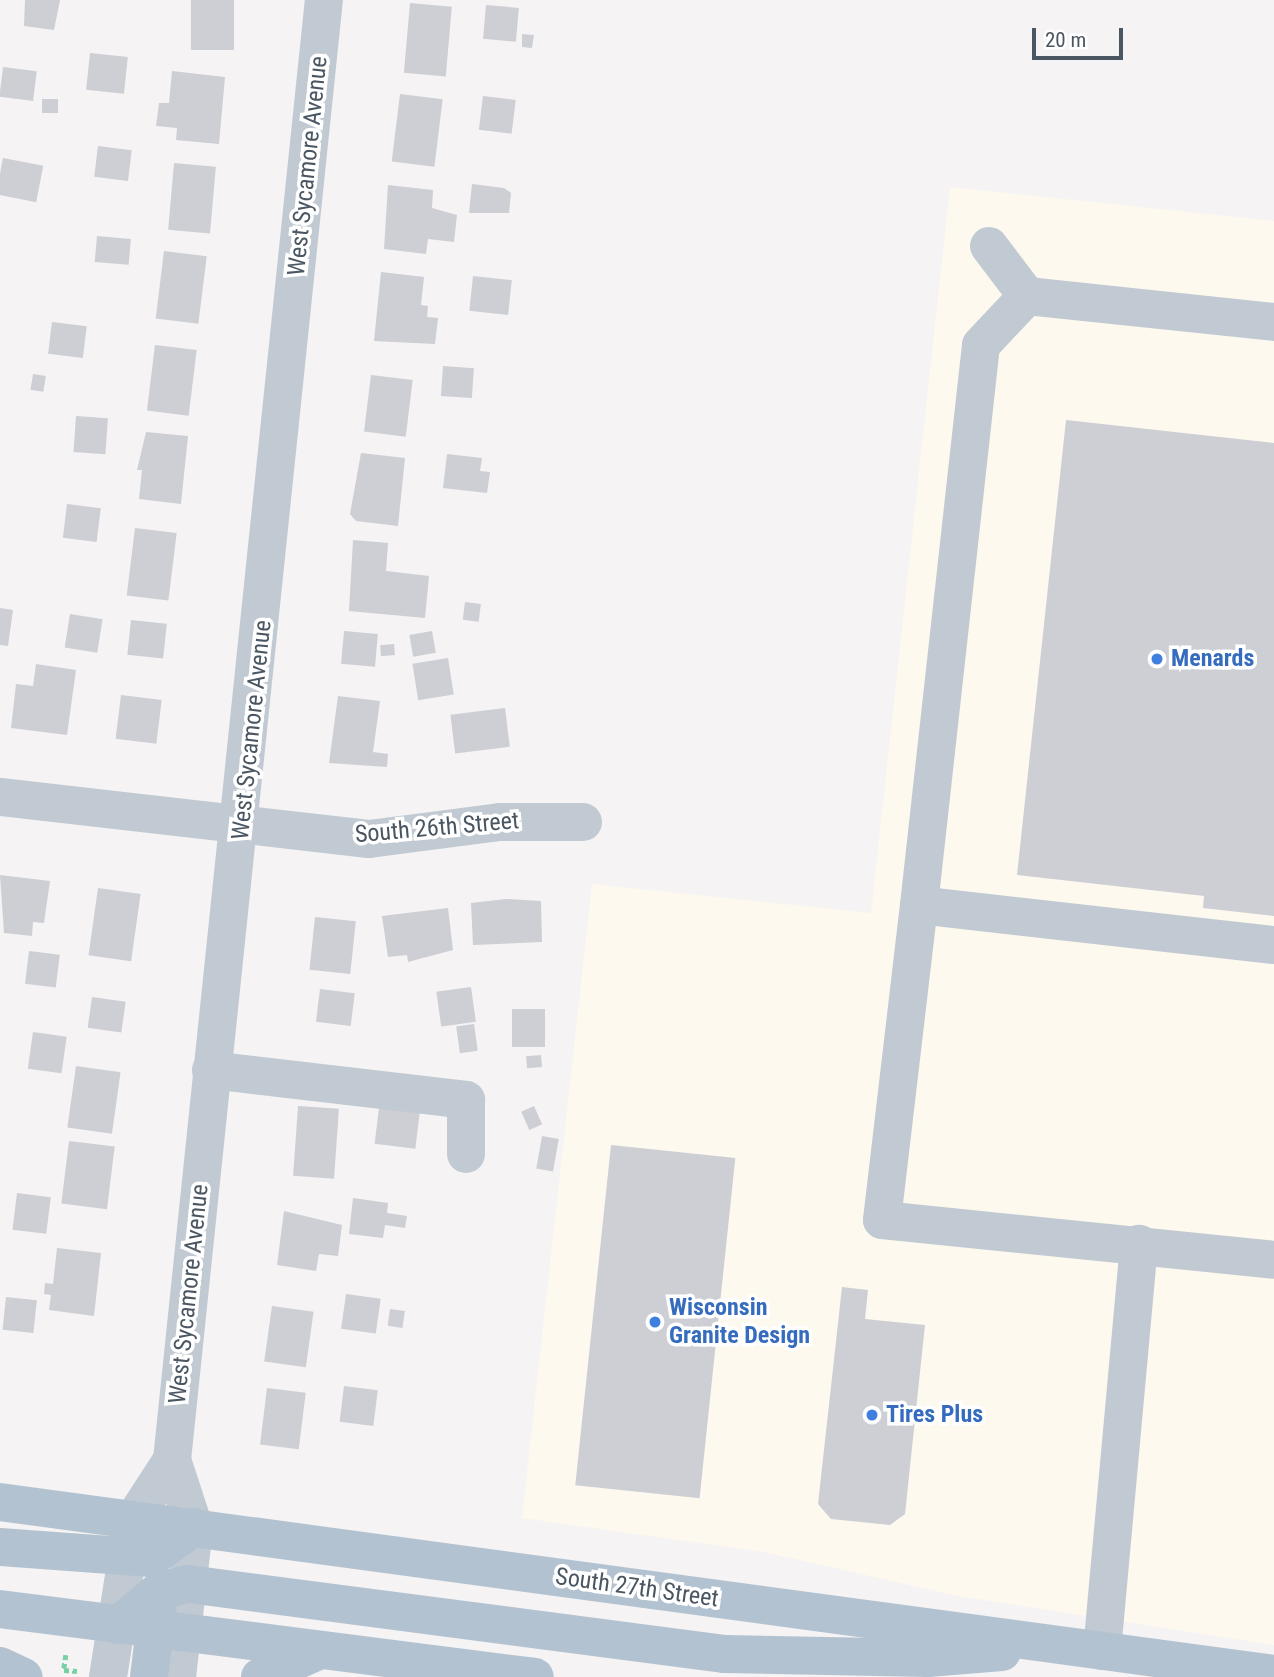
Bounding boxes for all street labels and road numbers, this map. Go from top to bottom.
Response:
street label: West Sycamore Avenue [282,55,334,277]
street label: West Sycamore Avenue [226,619,278,841]
street label: South 26th Street [354,806,520,850]
street label: West Sycamore Avenue [163,1183,215,1405]
street label: South 27th Street [554,1562,720,1614]

